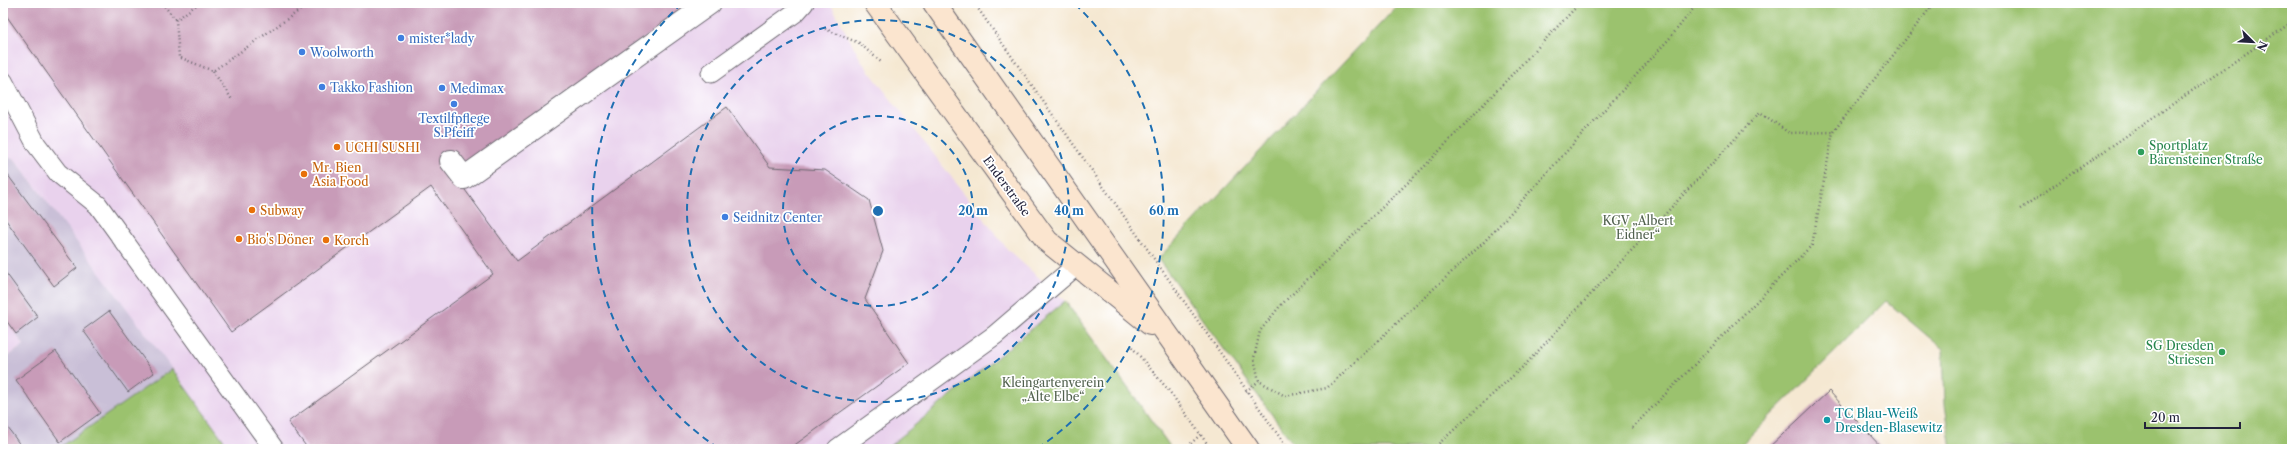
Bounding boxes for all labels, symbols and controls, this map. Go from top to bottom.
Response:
north arrow [2233,22,2273,62]
place label: mister*lady [409,31,475,46]
marker: mister*lady [396,33,406,43]
text: N [2254,39,2270,54]
place label: Woolworth [309,45,375,60]
marker: Woolworth [297,47,307,57]
place label: Takko Fashion [330,80,414,95]
place label: Medimax [450,81,504,96]
marker: Takko Fashion [317,82,327,92]
marker: Medimax [437,83,447,93]
marker: Textilfpflege S.Pfeiff [449,99,459,109]
place label: Textilfpflege S.Pfeiff [418,111,490,140]
place label: Sportplatz Bärensteiner Straße [2149,138,2263,167]
place label: UCHI SUSHI [345,140,420,155]
marker: UCHI SUSHI [332,142,342,152]
marker: Sportplatz Bärensteiner Straße [2136,147,2146,157]
street label: Enderstraße [980,153,1034,219]
place label: Mr. Bien Asia Food [311,160,369,189]
marker: Mr. Bien Asia Food [299,169,309,179]
place label: Subway [260,203,304,218]
text: 20 m [958,203,988,218]
text: 40 m [1054,203,1084,218]
text: 60 m [1149,203,1179,218]
centre of rings [871,204,885,218]
marker: Subway [247,205,257,215]
place label: Seidnitz Center [733,210,822,225]
marker: Seidnitz Center [720,212,730,222]
park label: KGV „Albert Eidner“ [1603,213,1674,242]
place label: Bio's Döner [247,232,313,247]
place label: Korch [334,233,369,248]
marker: Bio's Döner [234,234,244,244]
marker: Korch [321,235,331,245]
place label: SG Dresden Striesen [2146,338,2214,367]
marker: SG Dresden Striesen [2217,347,2227,357]
park label: Kleingartenverein „Alte Elbe“ [1002,375,1105,404]
scale bar [2145,404,2240,430]
place label: TC Blau-Weiß Dresden-Blasewitz [1835,406,1942,435]
text: 20 m [2151,410,2180,425]
marker: TC Blau-Weiß Dresden-Blasewitz [1822,415,1832,425]

